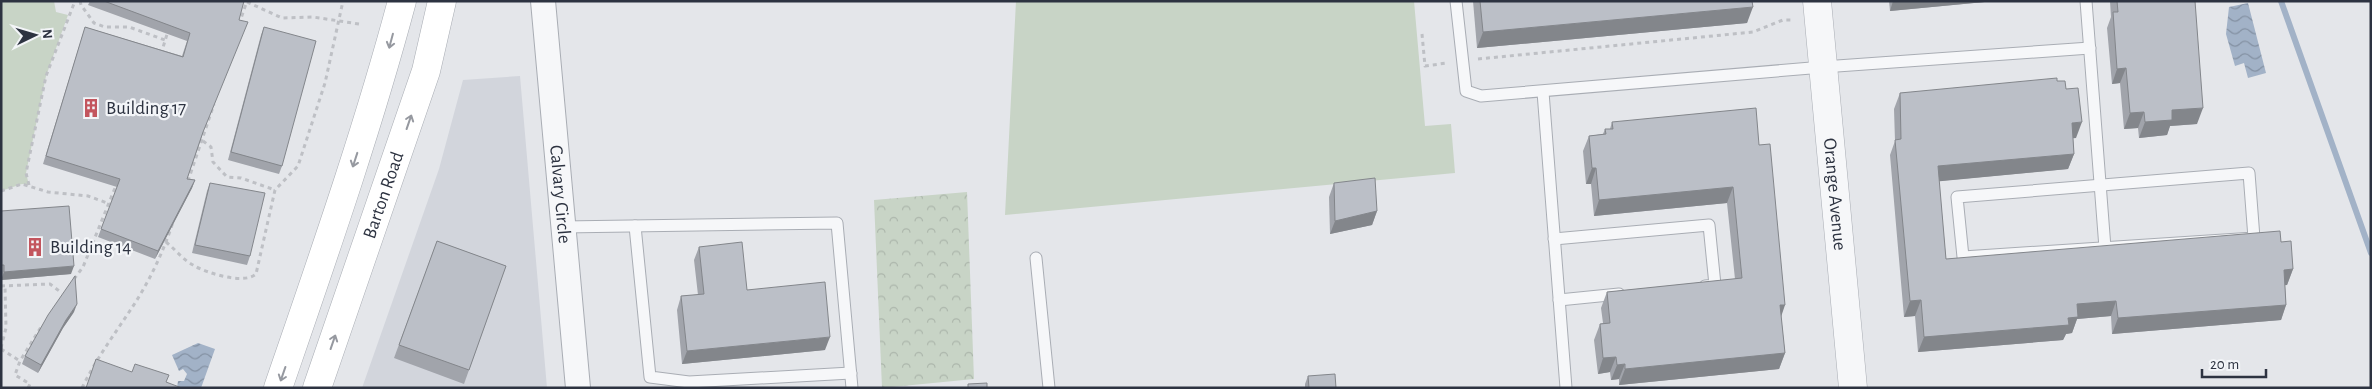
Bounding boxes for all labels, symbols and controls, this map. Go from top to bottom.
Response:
north arrow [10,10,60,60]
text: N [40,28,54,39]
one-way arrow [386,32,396,48]
building icon: Building 17 [80,97,102,119]
place label: Building 17 [106,99,186,118]
one-way arrow [404,114,414,130]
street label: Orange Avenue [1820,137,1850,251]
street label: Calvary Circle [547,144,574,244]
street label: Barton Road [360,149,407,241]
one-way arrow [350,152,360,168]
building icon: Building 14 [24,236,46,258]
place label: Building 14 [50,238,132,257]
one-way arrow [329,334,338,350]
scale bar [2202,346,2266,378]
text: 20 m [2210,357,2239,372]
one-way arrow [278,366,287,381]

